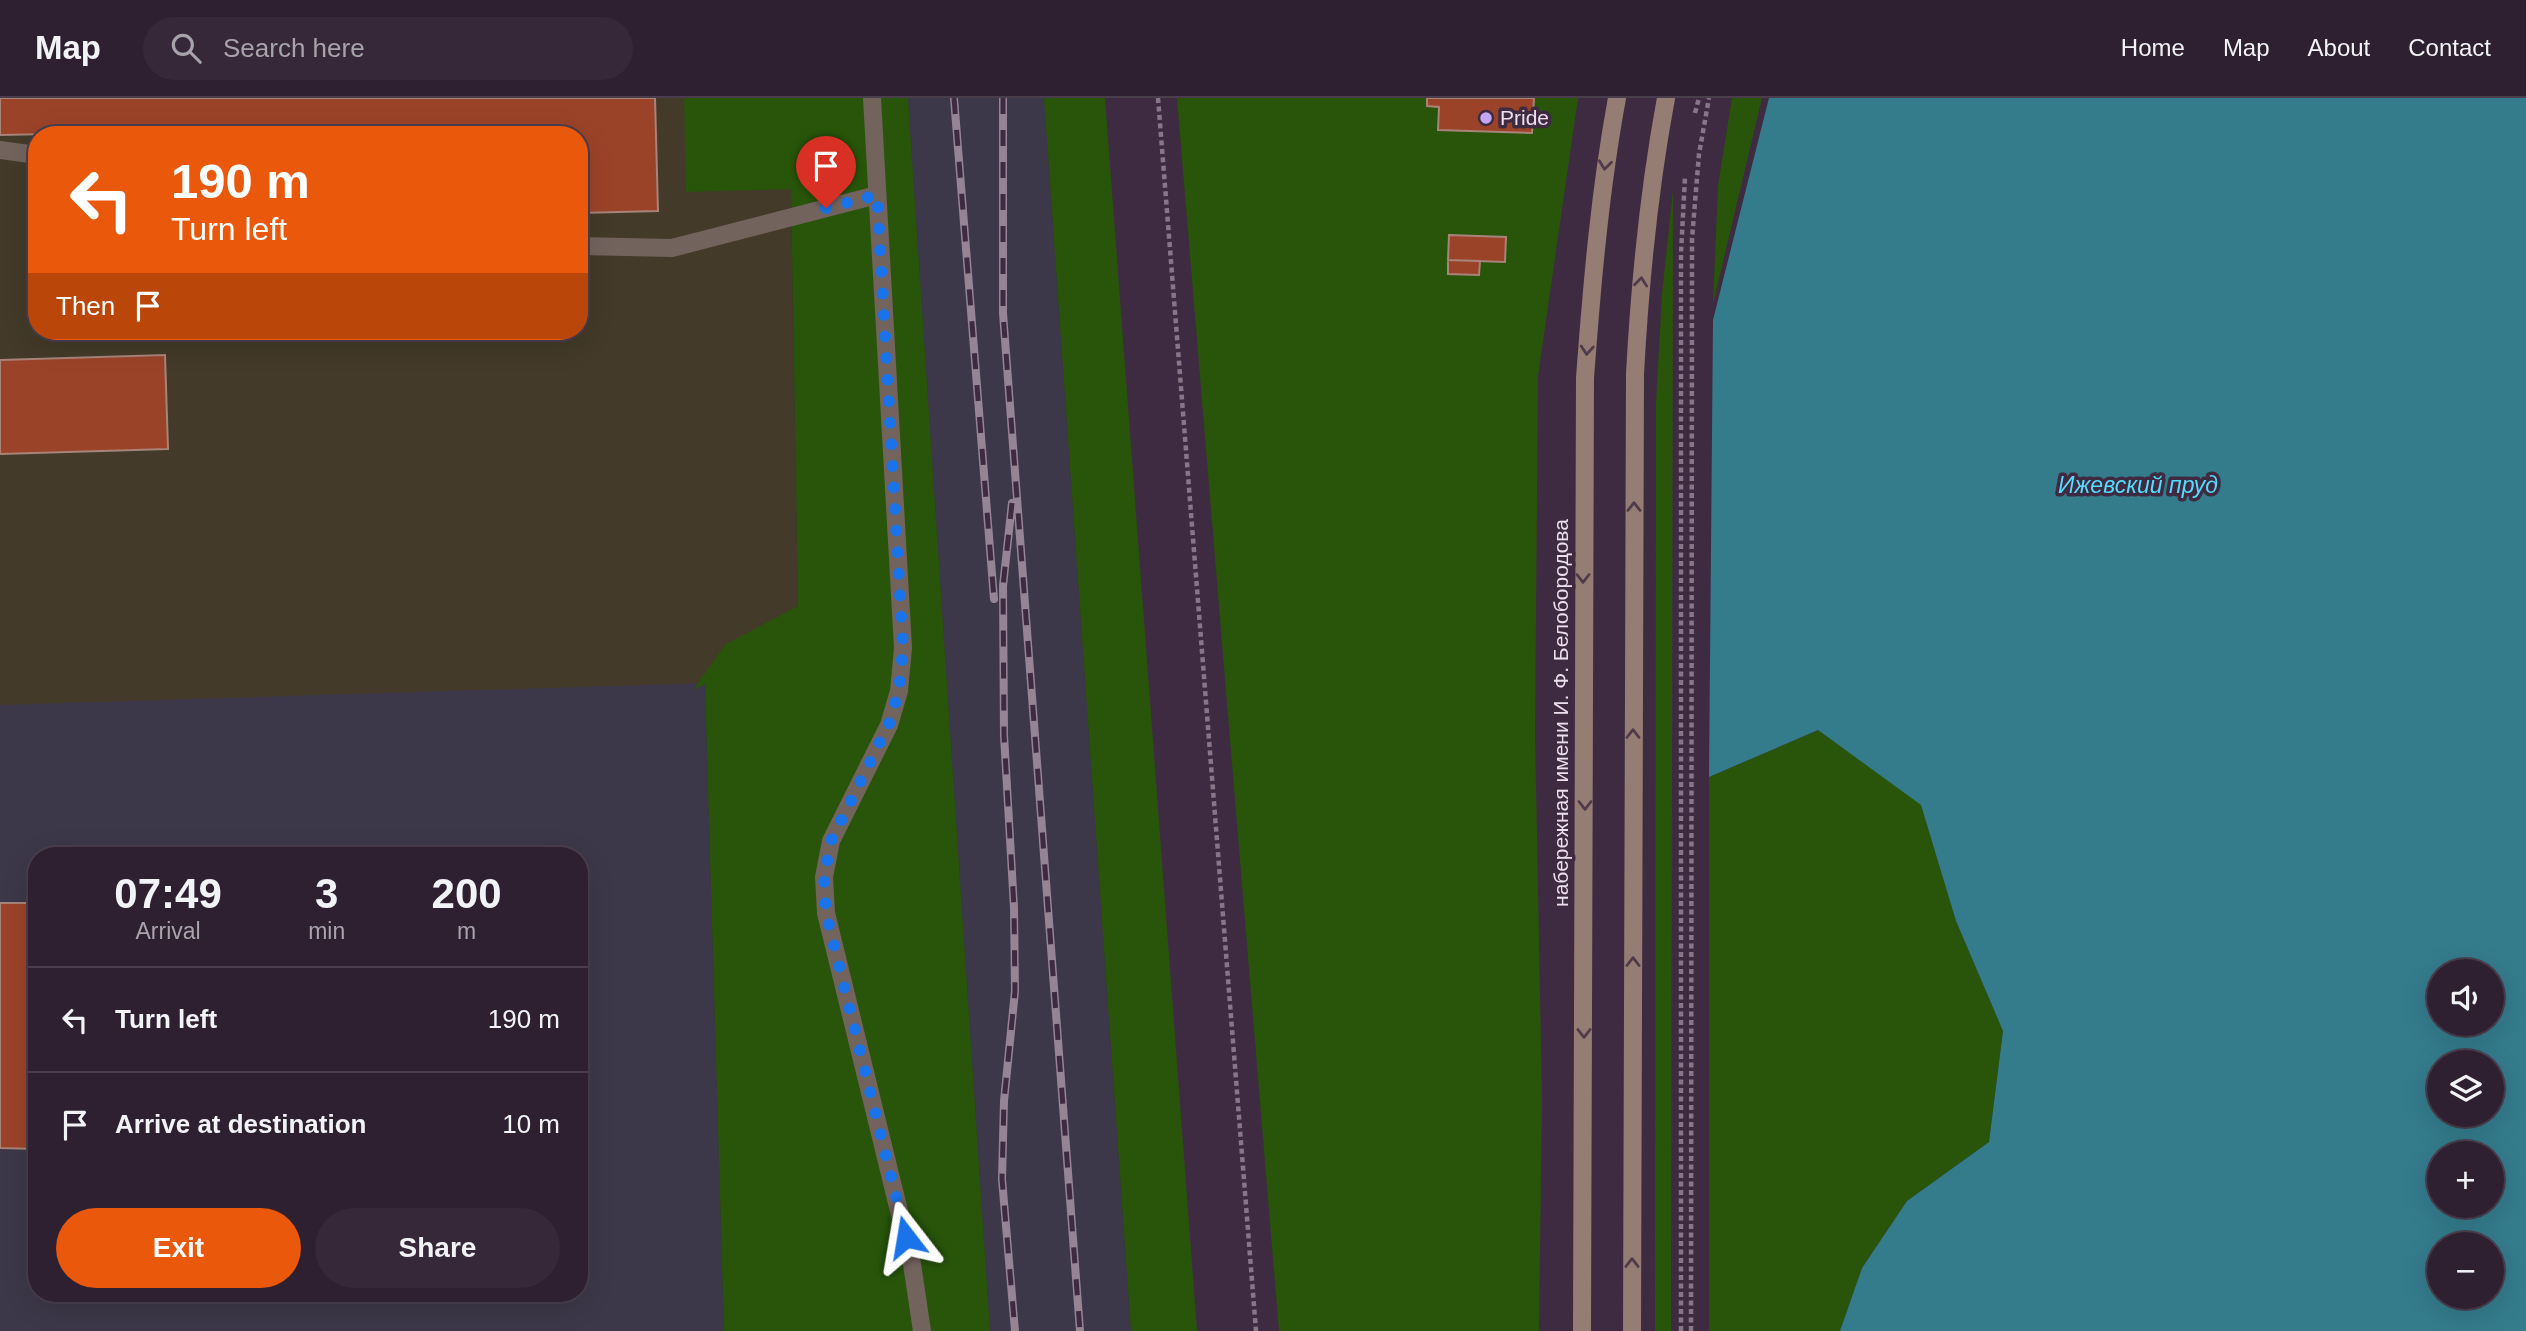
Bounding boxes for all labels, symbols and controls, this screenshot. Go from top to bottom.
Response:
search box [143,17,633,80]
text: Map [35,29,101,66]
icon: search [167,29,205,67]
text: Search here [223,33,365,63]
text: Home [2121,34,2185,61]
text: Map [2223,34,2270,61]
text: About [2308,34,2370,61]
text: Contact [2408,34,2491,61]
place label: Pride [1500,106,1549,129]
marker: Pride [1478,110,1494,126]
pin [796,136,856,208]
icon: arrive [807,147,845,185]
icon: left [56,154,147,245]
text: 190 m [171,154,310,208]
one-way arrow [1598,159,1613,171]
text: Turn left [171,211,287,247]
one-way arrow [1633,276,1648,287]
icon: arrive [129,287,167,325]
text: Then [56,291,115,321]
one-way arrow [1580,345,1595,356]
water label: Ижевский пруд [2058,472,2218,498]
one-way arrow [1626,501,1642,512]
street label: набережная имени И. Ф. Белобородова [1549,519,1572,907]
one-way arrow [1576,572,1591,583]
one-way arrow [1625,729,1641,739]
one-way arrow [1577,800,1592,811]
text: 07:49 [114,870,222,917]
text: 3 [315,870,338,917]
text: 200 [432,870,502,917]
text: Arrival [135,918,201,944]
text: min [308,918,345,944]
text: m [457,918,476,944]
one-way arrow [1625,956,1641,967]
map controls [2427,959,2504,1309]
button: sound [2427,959,2504,1036]
icon: left [56,1001,94,1039]
text: Turn left [115,1004,217,1034]
text: 190 m [488,1004,560,1034]
one-way arrow [1576,1028,1592,1038]
button: layers [2427,1050,2504,1127]
icon: arrive [56,1106,94,1144]
text: Arrive at destination [115,1109,366,1139]
text: 10 m [502,1109,560,1139]
button: + [2427,1141,2504,1218]
position arrow [869,1200,943,1274]
button: Exit [56,1208,301,1288]
button: Share [315,1208,560,1288]
button: − [2427,1232,2504,1309]
one-way arrow [1624,1257,1640,1268]

